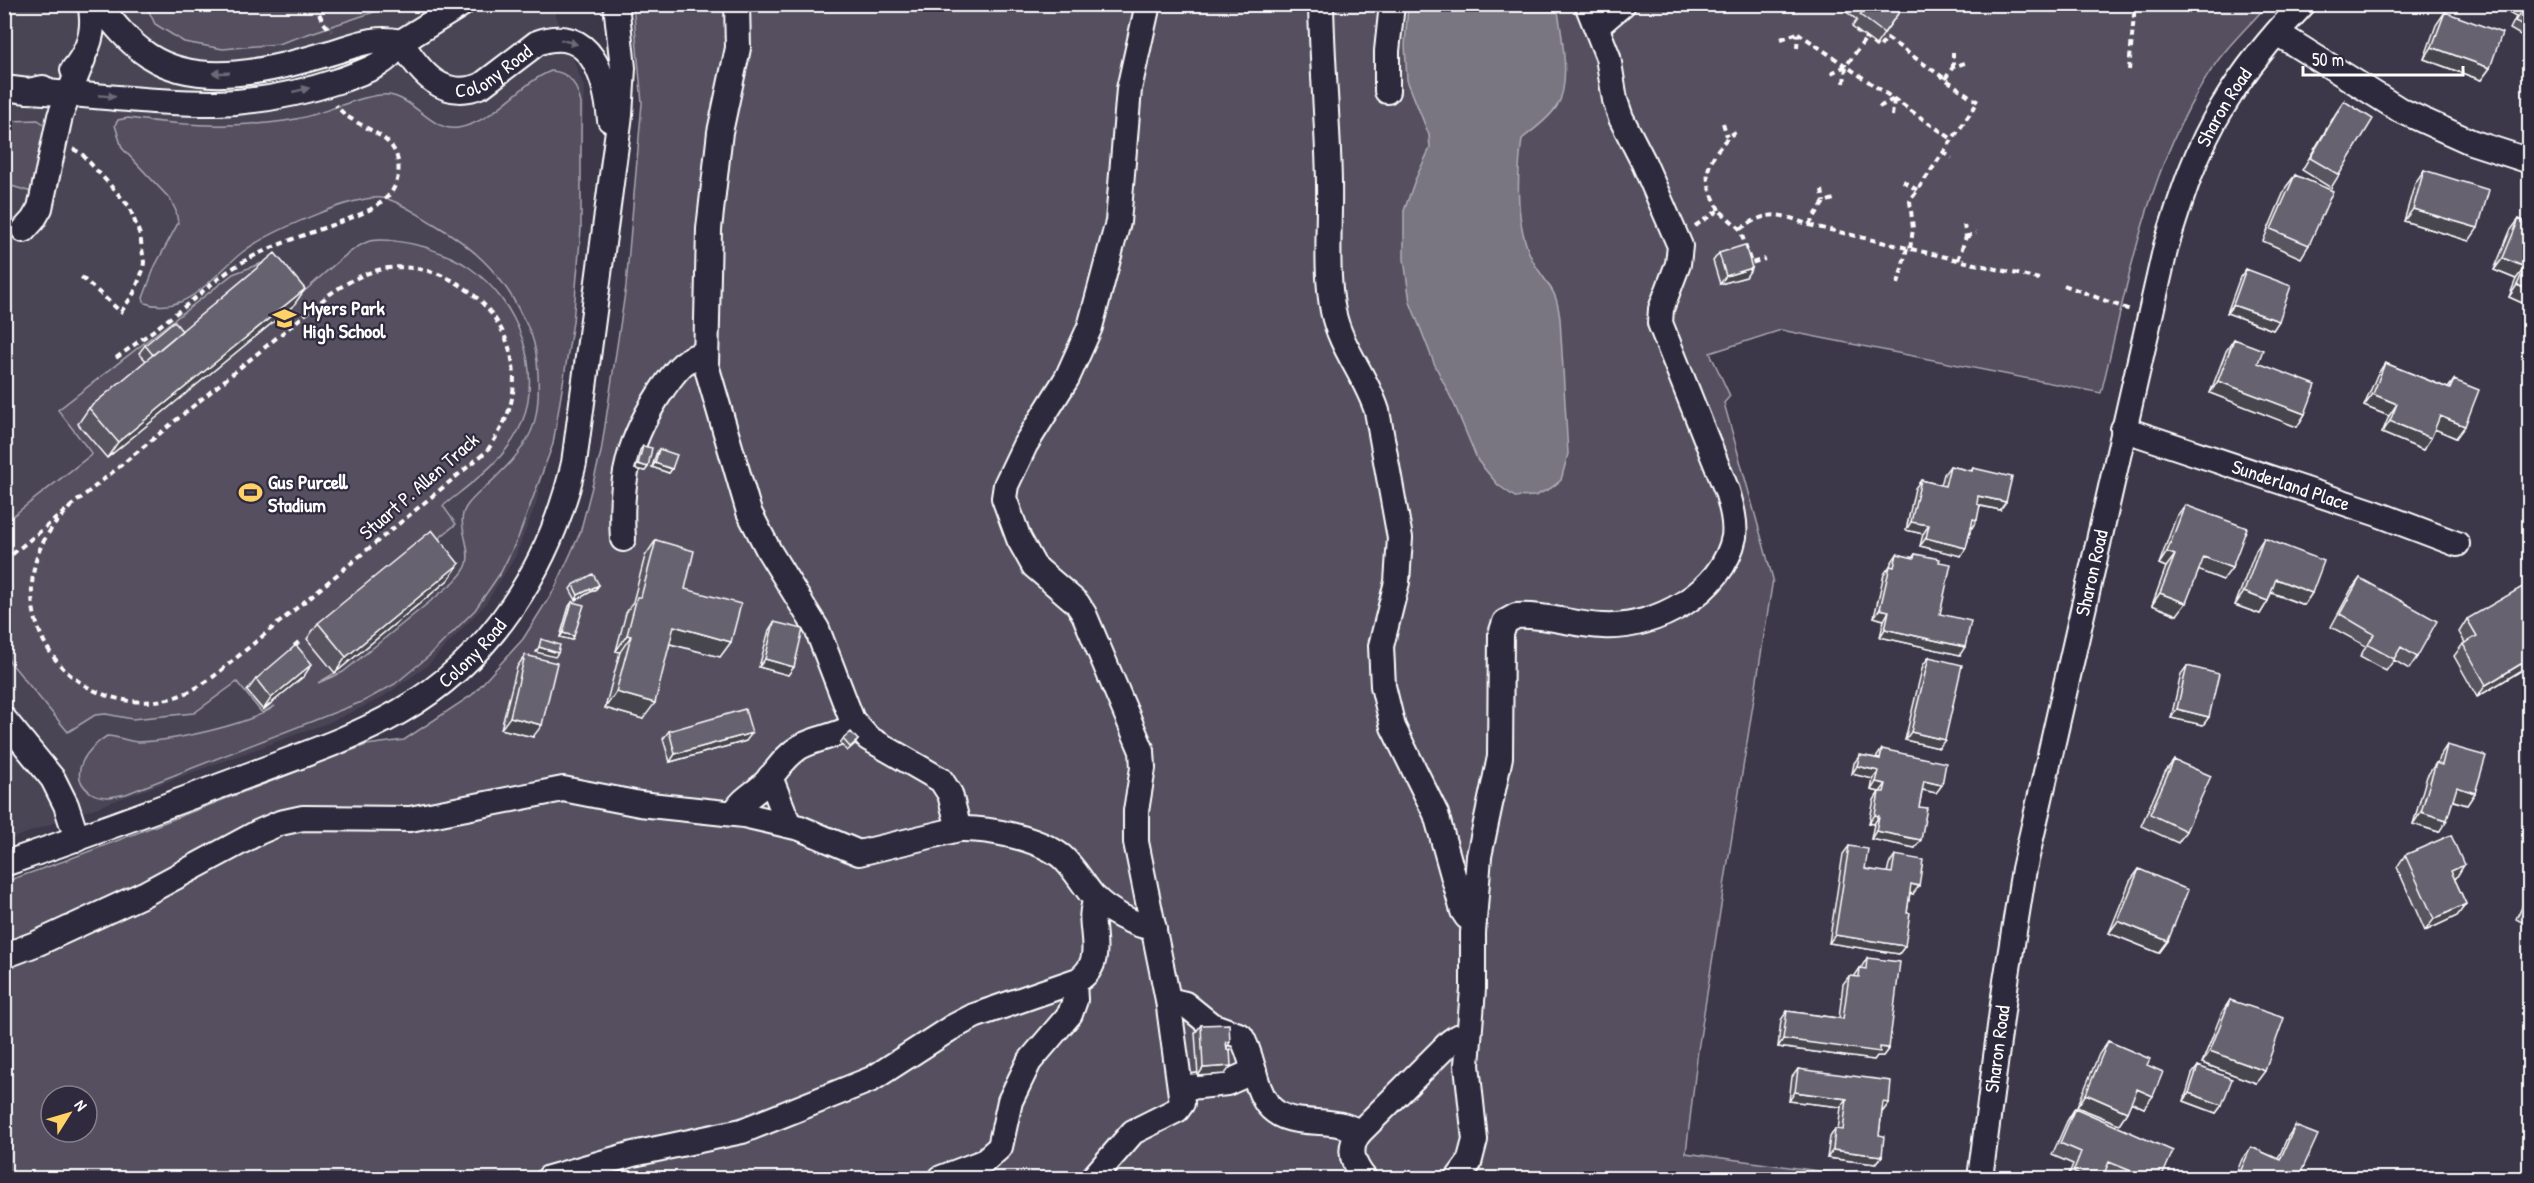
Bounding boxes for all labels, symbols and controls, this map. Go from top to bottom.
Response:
street label: Colony Road [455,37,538,103]
one-way arrow [560,38,578,47]
scale bar [2303,39,2464,77]
text: 50 m [2312,47,2344,72]
street label: Sharon Road [2189,62,2257,151]
one-way arrow [212,68,231,78]
one-way arrow [292,85,310,95]
one-way arrow [98,91,117,101]
place label: Myers Park High School [303,294,386,345]
school or university icon: Myers Park High School [272,306,298,332]
street label: Stuart P. Allen Track [353,426,484,545]
street label: Sunderland Place [2229,452,2354,517]
place label: Gus Purcell Stadium [268,468,349,518]
sports icon: Gus Purcell Stadium [237,480,263,506]
street label: Sharon Road [2068,527,2114,618]
street label: Colony Road [432,612,512,694]
street label: Sharon Road [1977,1004,2016,1094]
north arrow [39,1084,99,1144]
text: N [70,1095,93,1115]

